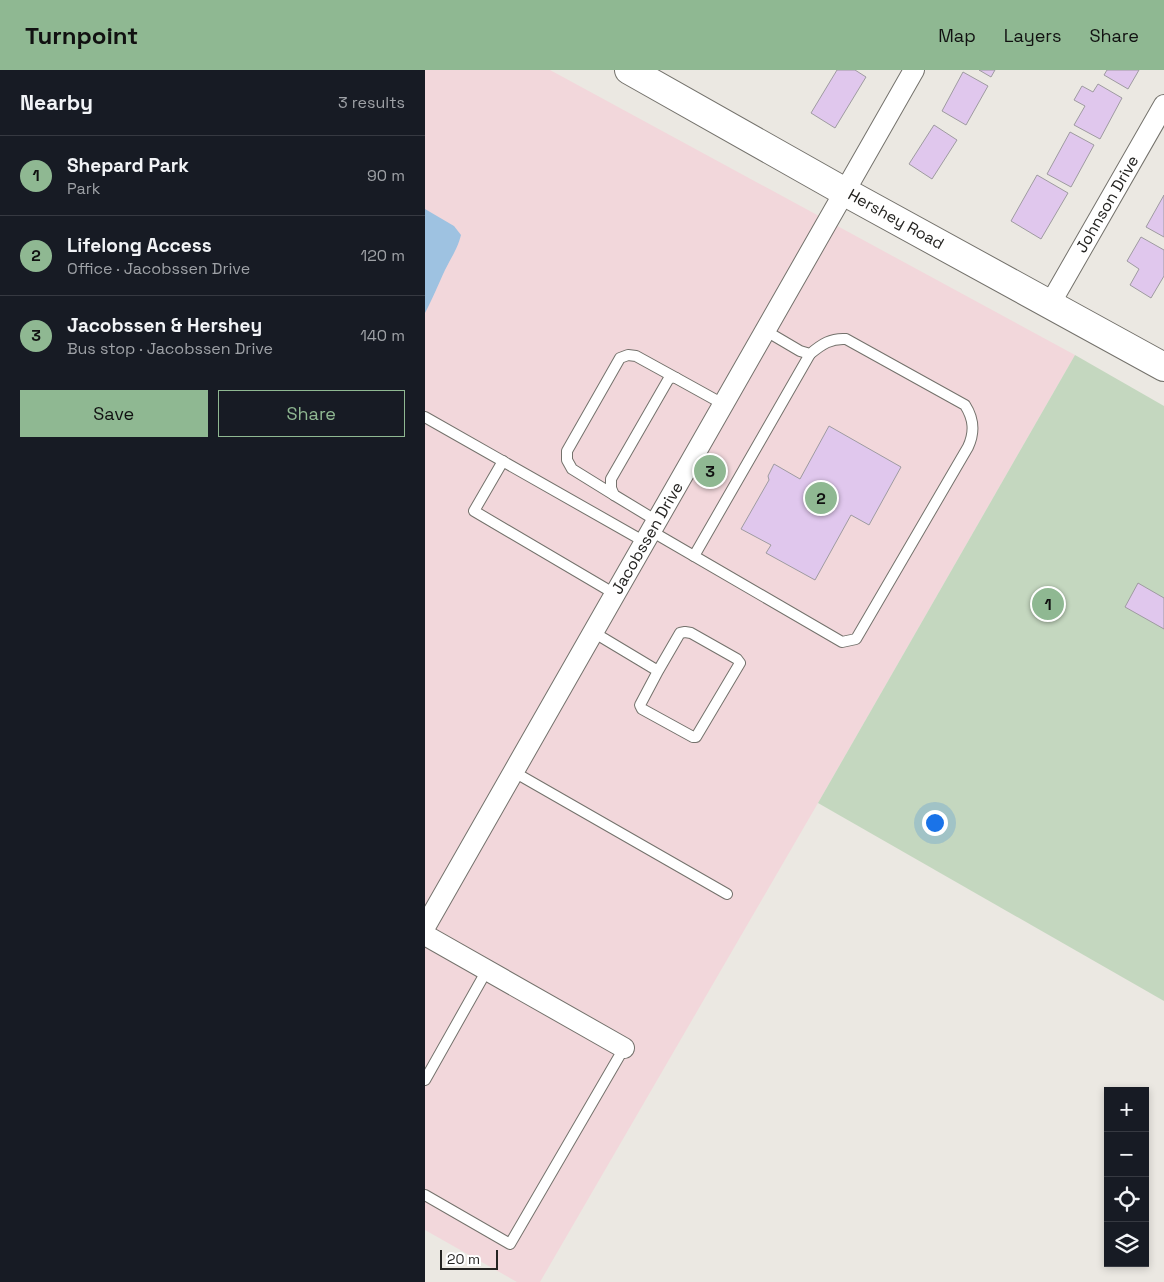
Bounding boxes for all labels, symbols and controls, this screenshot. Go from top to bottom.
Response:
text: Turnpoint [25,20,138,51]
text: Map [938,24,976,47]
text: Layers [1004,24,1061,47]
text: Share [1089,24,1139,47]
text: Nearby [20,89,93,116]
text: 3 results [338,92,405,113]
street label: Johnson Drive [1071,151,1143,257]
text: Shepard Park [67,153,189,178]
text: 1 [32,165,40,186]
text: 90 m [367,165,405,186]
text: Park [67,178,100,199]
street label: Hershey Road [844,184,948,254]
text: Lifelong Access [67,233,212,258]
text: 2 [31,245,41,266]
text: 120 m [361,245,405,266]
text: Office · Jacobssen Drive [67,258,250,279]
text: Jacobssen & Hershey [67,313,262,338]
text: 3 [31,325,41,346]
text: 140 m [360,325,405,346]
text: Bus stop · Jacobssen Drive [67,338,273,359]
button: Save [20,390,208,437]
button: Share [218,390,405,437]
pin: 3 [694,452,726,490]
street label: Jacobssen Drive [606,478,688,598]
pin: 2 [805,479,837,517]
pin: 1 [1032,585,1064,623]
your location [922,810,948,836]
map controls [1104,1087,1149,1267]
button: + [1104,1087,1149,1132]
button: − [1104,1132,1149,1177]
button: locate [1104,1177,1149,1222]
button: layers [1104,1222,1149,1267]
scale bar [440,1247,497,1270]
text: 20 m [447,1250,480,1268]

